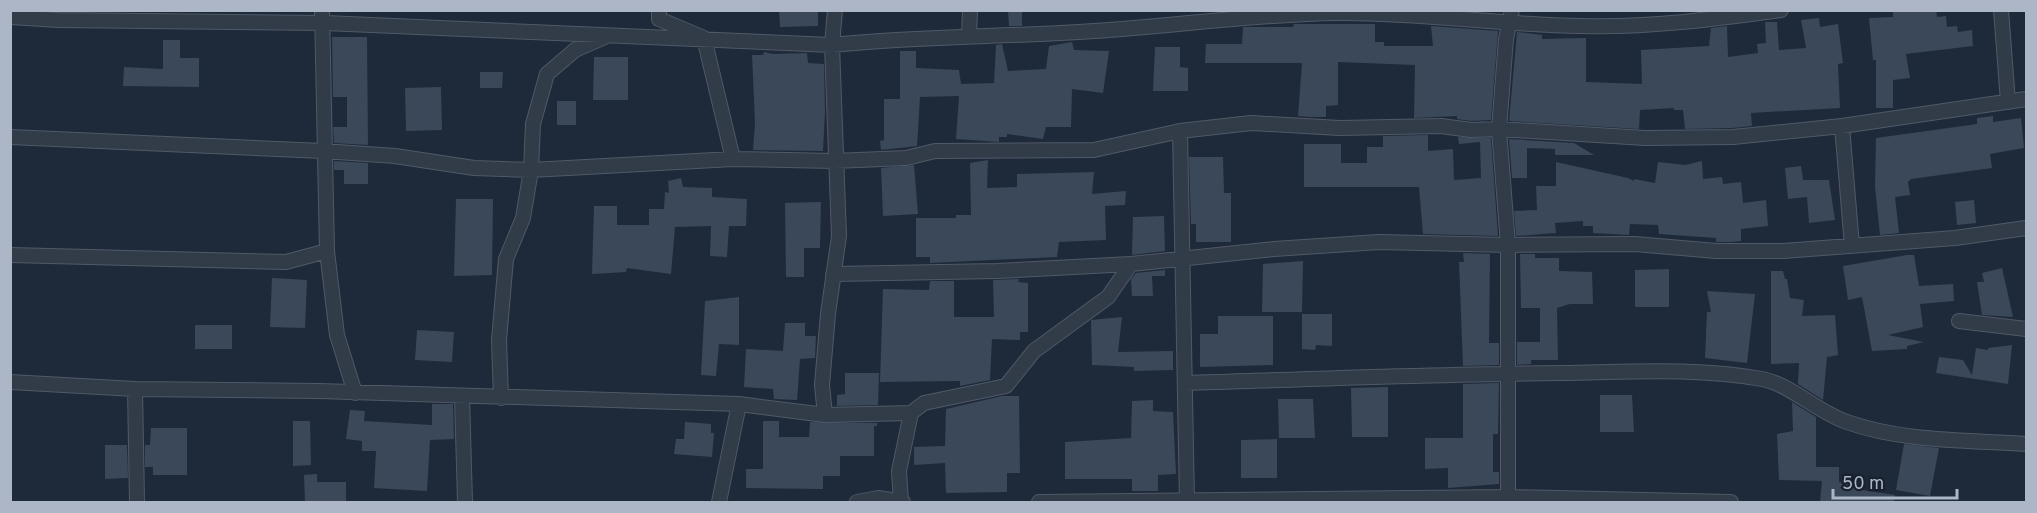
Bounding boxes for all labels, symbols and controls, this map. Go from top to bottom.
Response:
scale bar [1833,462,1958,500]
text: 50 m [1842,473,1884,496]

